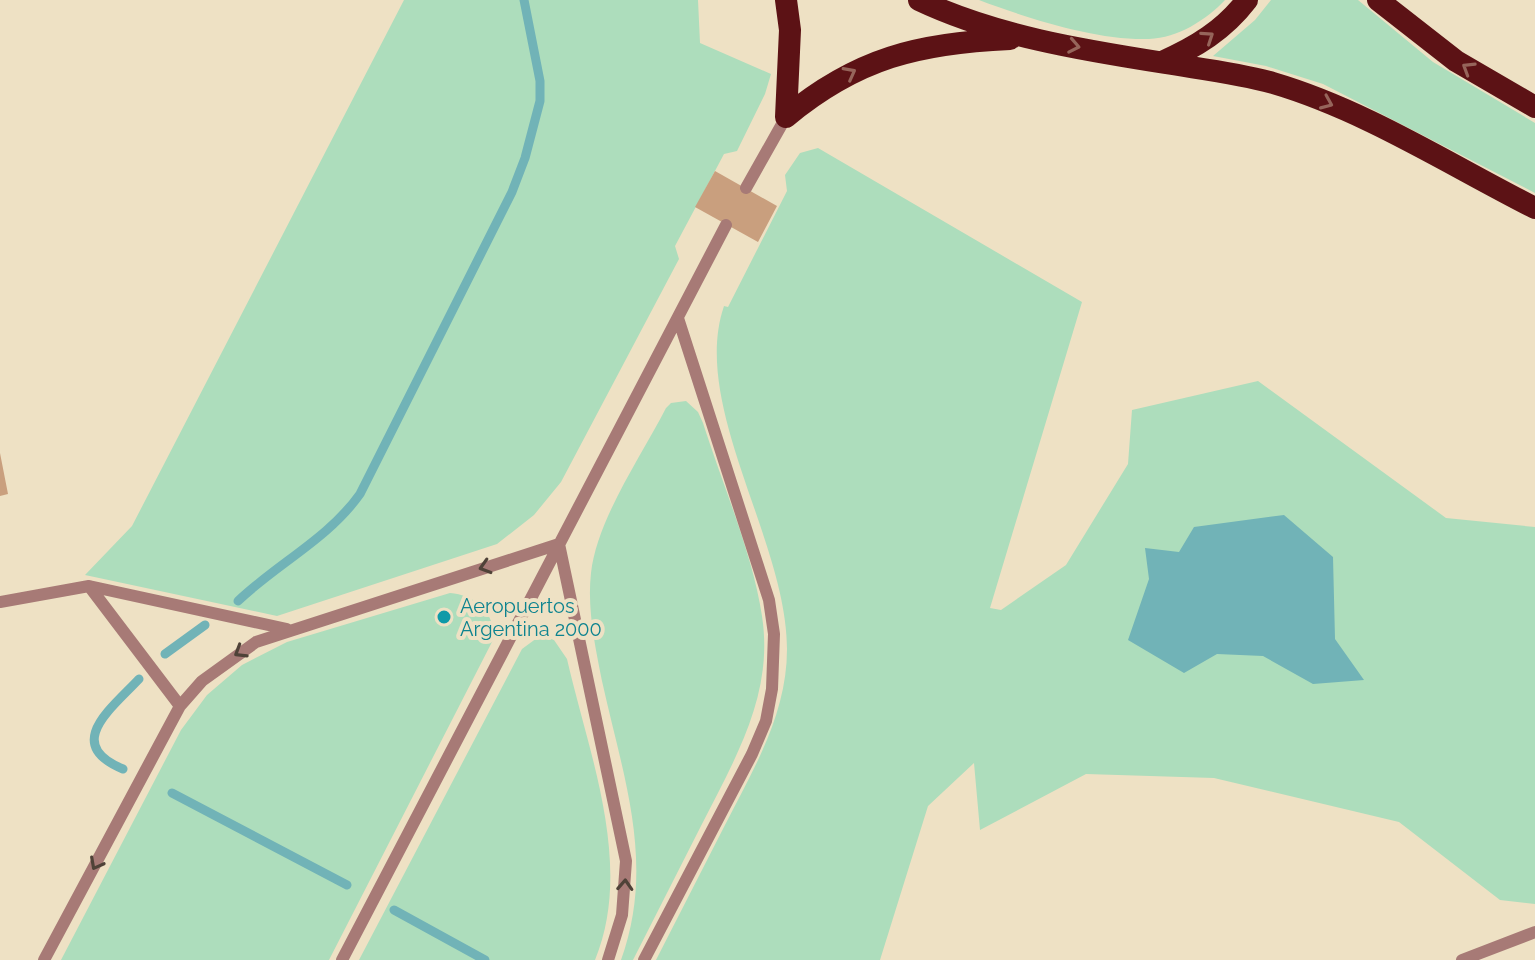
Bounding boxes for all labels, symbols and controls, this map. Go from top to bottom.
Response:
one-way arrow [1200,32,1214,47]
one-way arrow [1067,36,1081,53]
one-way arrow [1462,63,1476,78]
one-way arrow [842,68,857,83]
one-way arrow [1319,93,1333,109]
one-way arrow [479,558,492,574]
place label: Aeropuertos Argentina 2000 [460,594,602,641]
marker: Aeropuertos Argentina 2000 [435,608,453,626]
one-way arrow [234,642,249,657]
one-way arrow [90,855,105,870]
one-way arrow [617,878,634,891]

